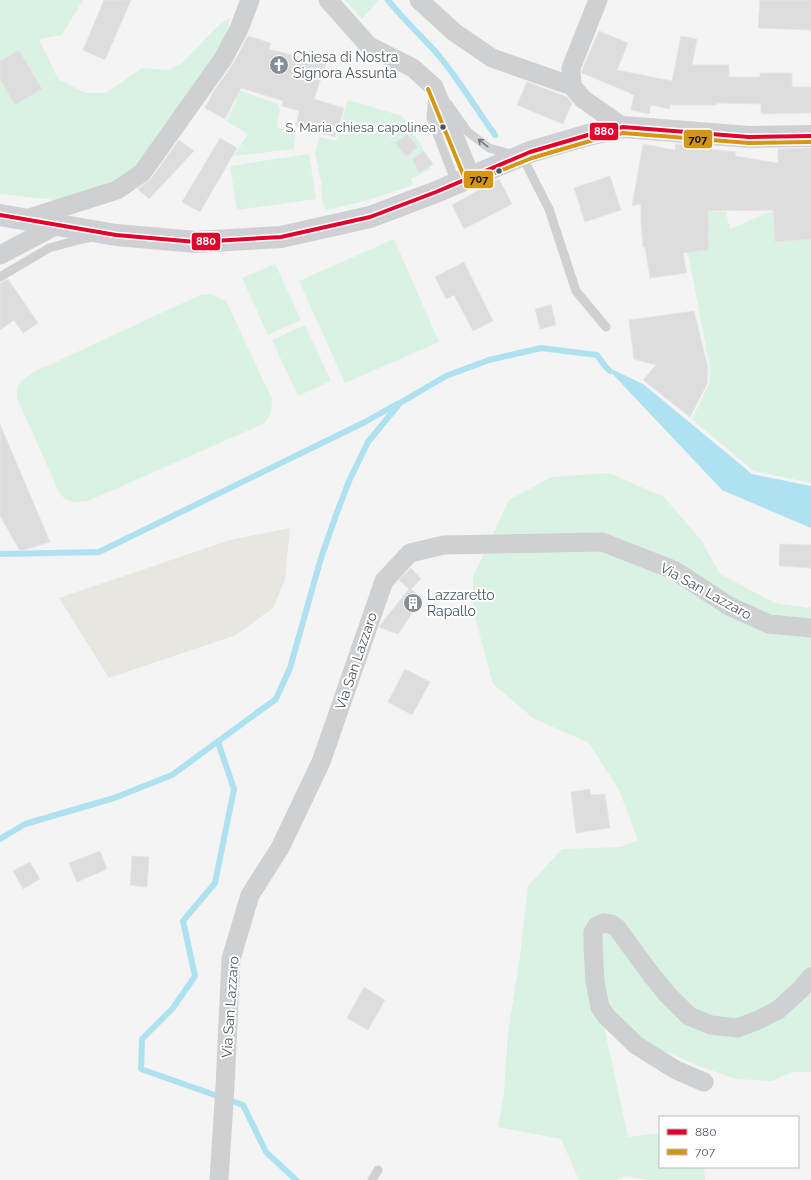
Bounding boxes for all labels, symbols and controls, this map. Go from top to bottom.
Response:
place label: Chiesa di Nostra Signora Assunta [293,49,398,81]
church icon: Chiesa di Nostra Signora Assunta [268,54,290,76]
place label: S. Maria chiesa capolinea [286,120,436,135]
marker: S. Maria chiesa capolinea [438,122,448,132]
line badge: 880 [589,122,619,141]
text: 880 [594,125,614,138]
line badge: 707 [683,129,713,149]
text: 707 [688,133,708,146]
one-way arrow [478,139,489,148]
unlabelled marker [494,166,504,176]
line badge: 707 [463,170,494,189]
text: 707 [469,173,489,186]
line badge: 880 [191,232,221,251]
text: 880 [196,235,216,248]
street label: Via San Lazzaro [658,559,754,623]
place label: Lazzaretto Rapallo [427,587,495,619]
building icon: Lazzaretto Rapallo [402,592,424,614]
street label: Via San Lazzaro [332,610,380,712]
street label: Via San Lazzaro [218,956,242,1058]
legend [659,1116,799,1168]
text: 880 [695,1125,717,1139]
text: 707 [695,1145,716,1159]

